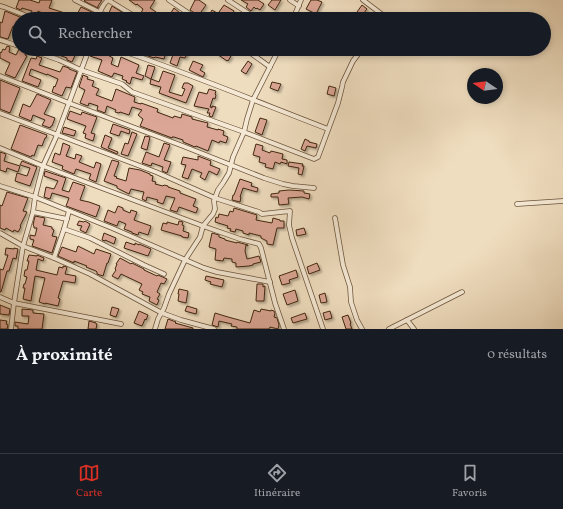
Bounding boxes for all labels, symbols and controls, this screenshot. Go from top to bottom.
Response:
search box [12,12,551,56]
icon: search [26,23,48,45]
text: Rechercher [58,24,132,45]
north arrow [467,68,503,104]
text: À proximité [16,344,113,367]
text: 0 résultats [487,346,547,364]
tab: Carte [76,462,102,501]
tab: Itinéraire [254,462,300,501]
tab: Favoris [452,462,487,501]

